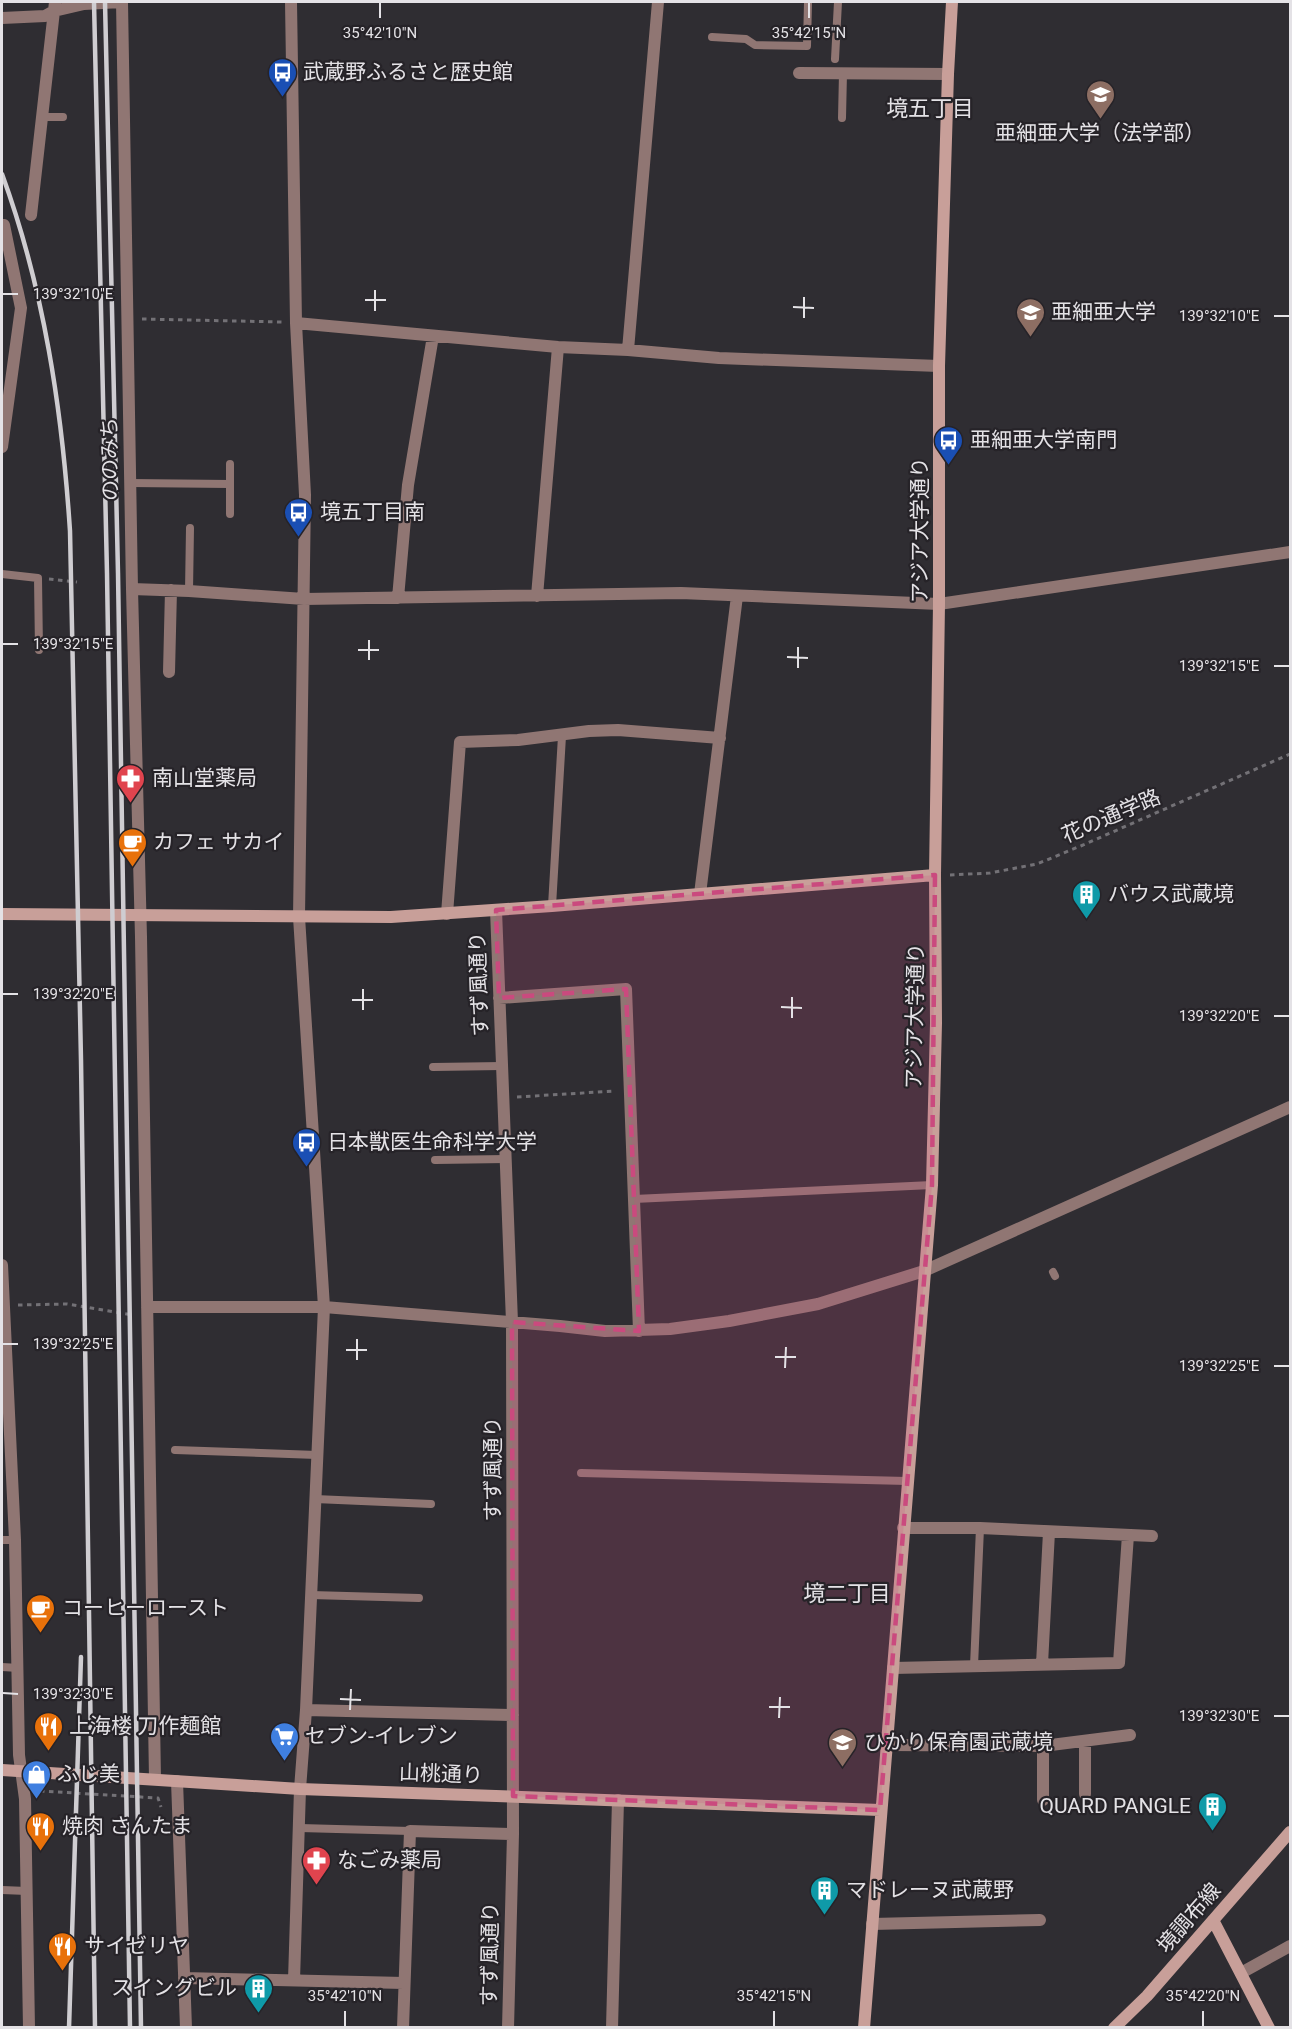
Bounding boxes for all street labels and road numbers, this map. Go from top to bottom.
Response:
street label: ののみち [97,417,123,501]
street label: アジア大学通り [908,457,932,603]
street label: 花の通学路 [1058,784,1164,848]
street label: すず風通り [465,931,493,1037]
street label: アジア大学通り [902,943,928,1089]
street label: すず風通り [481,1417,505,1522]
street label: 山桃通り [399,1761,483,1787]
street label: 境調布線 [1152,1878,1226,1958]
street label: すず風通り [477,1901,503,2007]

